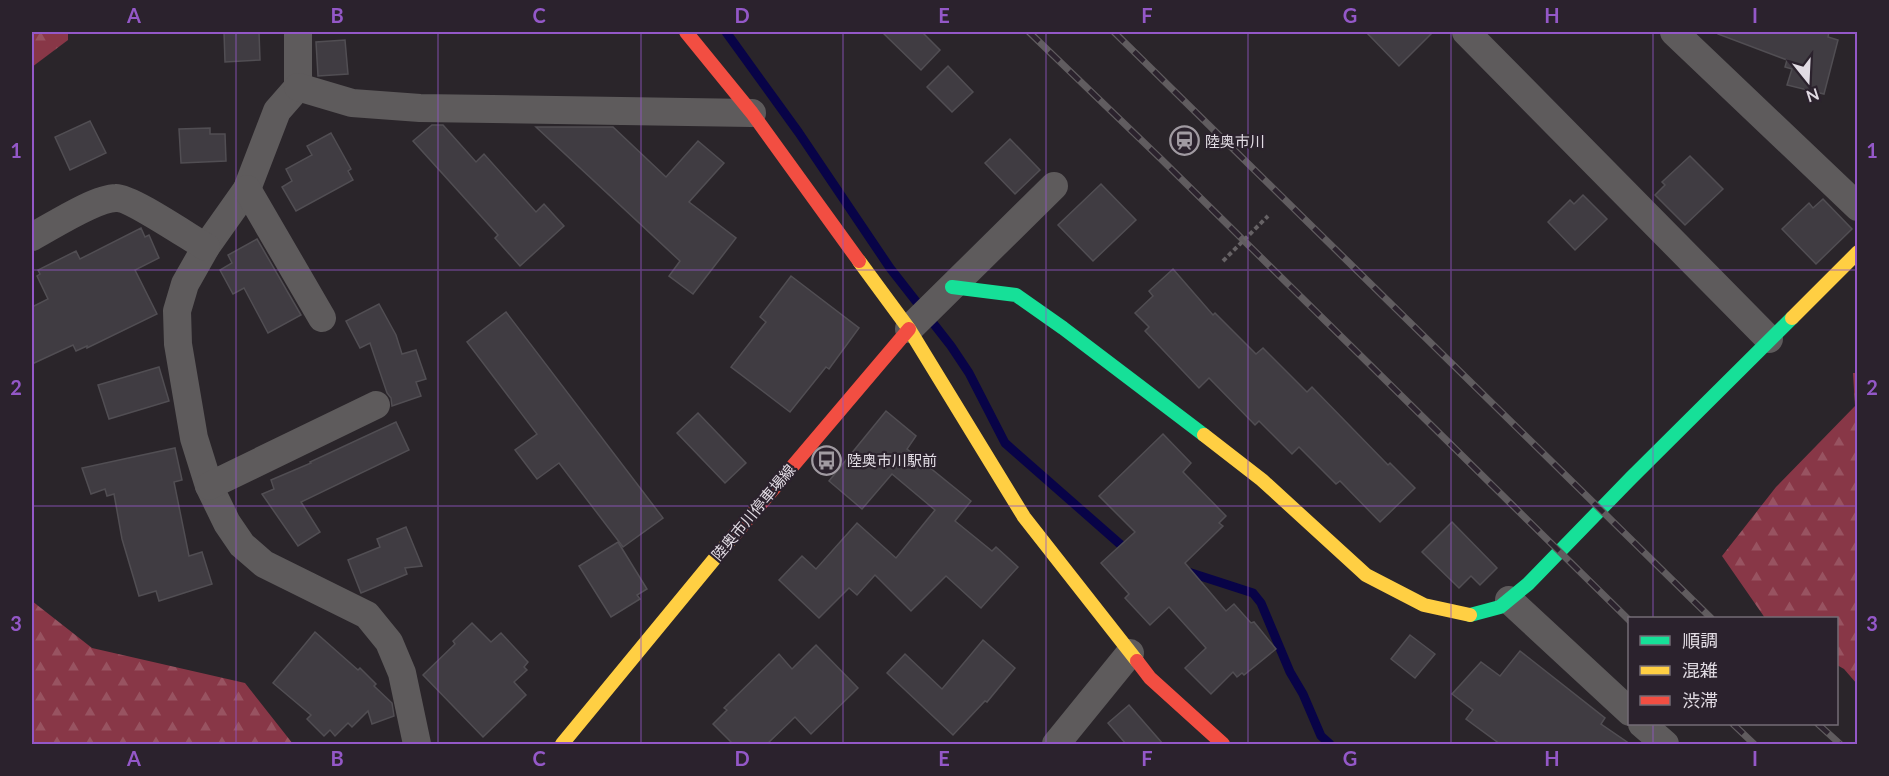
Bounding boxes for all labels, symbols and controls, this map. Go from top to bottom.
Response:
text: A [126,3,141,27]
text: B [330,3,344,27]
text: C [532,3,546,27]
text: D [734,3,750,27]
text: E [938,3,950,27]
text: F [1141,3,1153,27]
text: G [1343,3,1357,27]
text: H [1544,3,1560,27]
text: I [1752,3,1758,27]
north arrow [1778,51,1838,111]
text: N [1804,85,1822,107]
station icon: 陸奥市川 [1168,125,1200,157]
place label: 陸奥市川 [1205,132,1265,150]
text: 1 [10,138,22,162]
text: 1 [1866,138,1878,162]
text: 2 [10,375,22,399]
text: 2 [1866,375,1878,399]
bus stop icon: 陸奥市川駅前 [810,444,842,476]
place label: 陸奥市川駅前 [847,451,937,469]
street label: 陸奥市川停車場線 [708,460,798,564]
text: 3 [10,611,22,635]
text: 3 [1866,611,1878,635]
legend [1628,617,1838,725]
text: 順調 [1682,629,1718,651]
text: 混雑 [1682,659,1718,681]
text: 渋滞 [1682,689,1718,711]
text: A [126,746,141,770]
text: B [330,746,344,770]
text: C [532,746,546,770]
text: D [734,746,750,770]
text: E [938,746,950,770]
text: F [1141,746,1153,770]
text: G [1343,746,1357,770]
text: H [1544,746,1560,770]
text: I [1752,746,1758,770]

